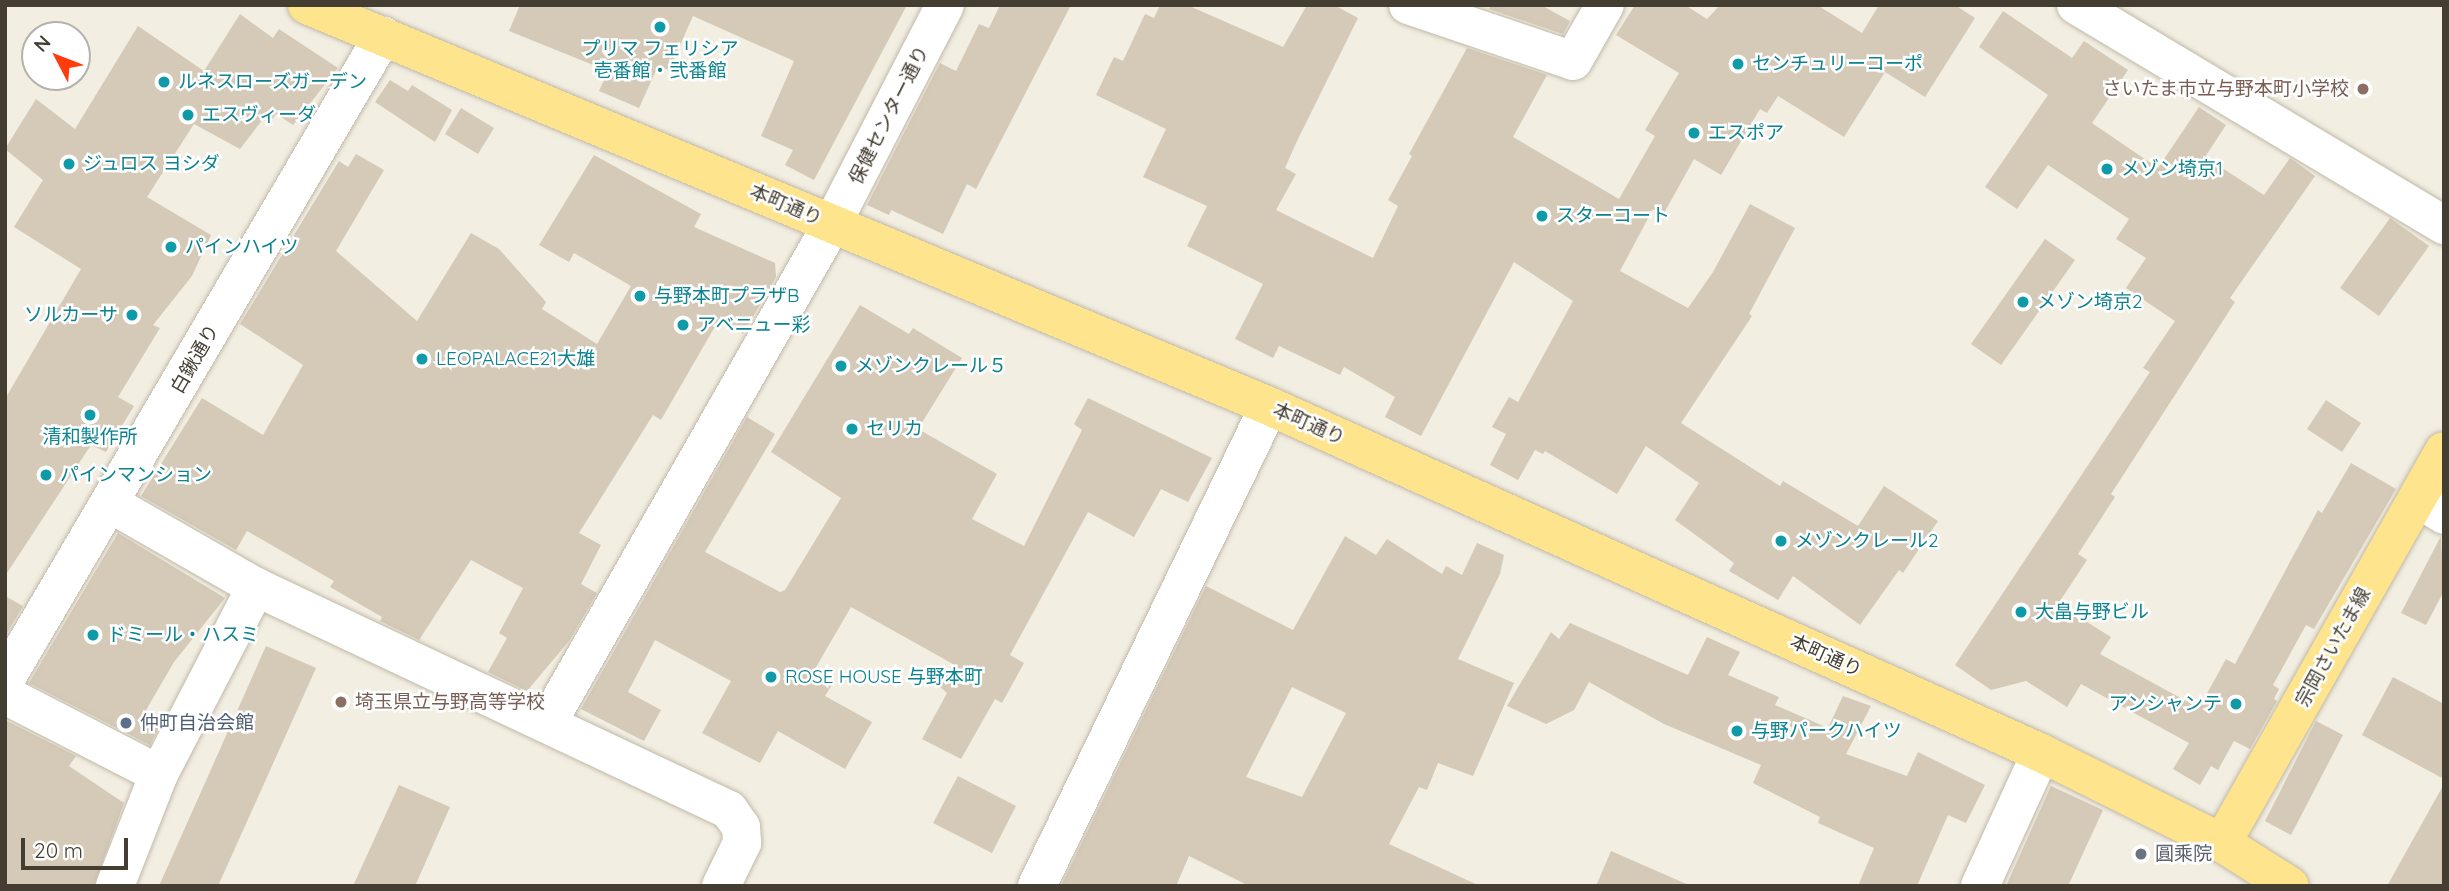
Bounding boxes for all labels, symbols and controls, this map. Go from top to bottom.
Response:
marker: プリマ フェリシア 壱番館・弐番館 [652,19,668,35]
north arrow [21,21,91,91]
text: N [28,30,55,57]
place label: プリマ フェリシア 壱番館・弐番館 [581,38,739,82]
street label: 保健センター通り [844,42,934,188]
place label: センチュリーコーポ [1752,53,1923,75]
marker: センチュリーコーポ [1730,56,1746,72]
place label: ルネスローズガーデン [178,71,368,93]
marker: ルネスローズガーデン [156,74,172,90]
place label: さいたま市立与野本町小学校 [2102,78,2349,100]
marker: さいたま市立与野本町小学校 [2355,81,2371,97]
place label: エスヴィーダ [202,104,316,126]
marker: エスヴィーダ [180,107,196,123]
place label: エスポア [1708,122,1784,144]
marker: エスポア [1686,125,1702,141]
place label: ジュロス ヨシダ [83,153,221,175]
marker: ジュロス ヨシダ [61,156,77,172]
place label: メゾン埼京1 [2121,158,2223,180]
marker: メゾン埼京1 [2099,161,2115,177]
street label: 本町通り [747,180,825,230]
place label: スターコート [1556,205,1670,227]
marker: スターコート [1534,208,1550,224]
place label: パインハイツ [185,236,299,258]
marker: パインハイツ [163,239,179,255]
place label: 与野本町プラザB [654,285,799,307]
marker: 与野本町プラザB [632,288,648,304]
place label: メゾン埼京2 [2037,291,2143,313]
marker: メゾン埼京2 [2015,294,2031,310]
place label: ソルカーサ [23,304,118,326]
marker: ソルカーサ [124,307,140,323]
place label: アベニュー彩 [697,314,811,336]
marker: アベニュー彩 [675,317,691,333]
street label: 白鍬通り [166,320,224,398]
place label: LEOPALACE21大雄 [436,348,595,370]
marker: LEOPALACE21大雄 [414,351,430,367]
place label: メゾンクレール５ [855,355,1007,377]
marker: メゾンクレール５ [833,358,849,374]
street label: 本町通り [1270,398,1348,450]
marker: 清和製作所 [82,407,98,423]
place label: セリカ [866,418,923,440]
marker: セリカ [844,421,860,437]
place label: 清和製作所 [43,426,137,448]
place label: パインマンション [60,464,212,486]
marker: パインマンション [38,467,54,483]
place label: メゾンクレール2 [1795,530,1939,552]
marker: メゾンクレール2 [1773,533,1789,549]
street label: 宗岡さいたま線 [2291,583,2375,711]
place label: 大畠与野ビル [2035,601,2149,623]
marker: 大畠与野ビル [2013,604,2029,620]
place label: ドミール・ハスミ [107,624,259,646]
marker: ドミール・ハスミ [85,627,101,643]
street label: 本町通り [1787,630,1865,682]
place label: ROSE HOUSE 与野本町 [785,666,983,688]
marker: ROSE HOUSE 与野本町 [763,669,779,685]
place label: 埼玉県立与野高等学校 [355,691,545,713]
place label: アンシャンテ [2108,693,2222,715]
marker: 埼玉県立与野高等学校 [333,694,349,710]
marker: アンシャンテ [2228,696,2244,712]
place label: 仲町自治会館 [140,712,254,734]
marker: 仲町自治会館 [118,715,134,731]
place label: 与野パークハイツ [1751,720,1903,742]
marker: 与野パークハイツ [1729,723,1745,739]
scale bar [24,824,131,868]
text: 20 m [34,837,83,863]
place label: 圓乘院 [2155,843,2212,865]
marker: 圓乘院 [2133,846,2149,862]

